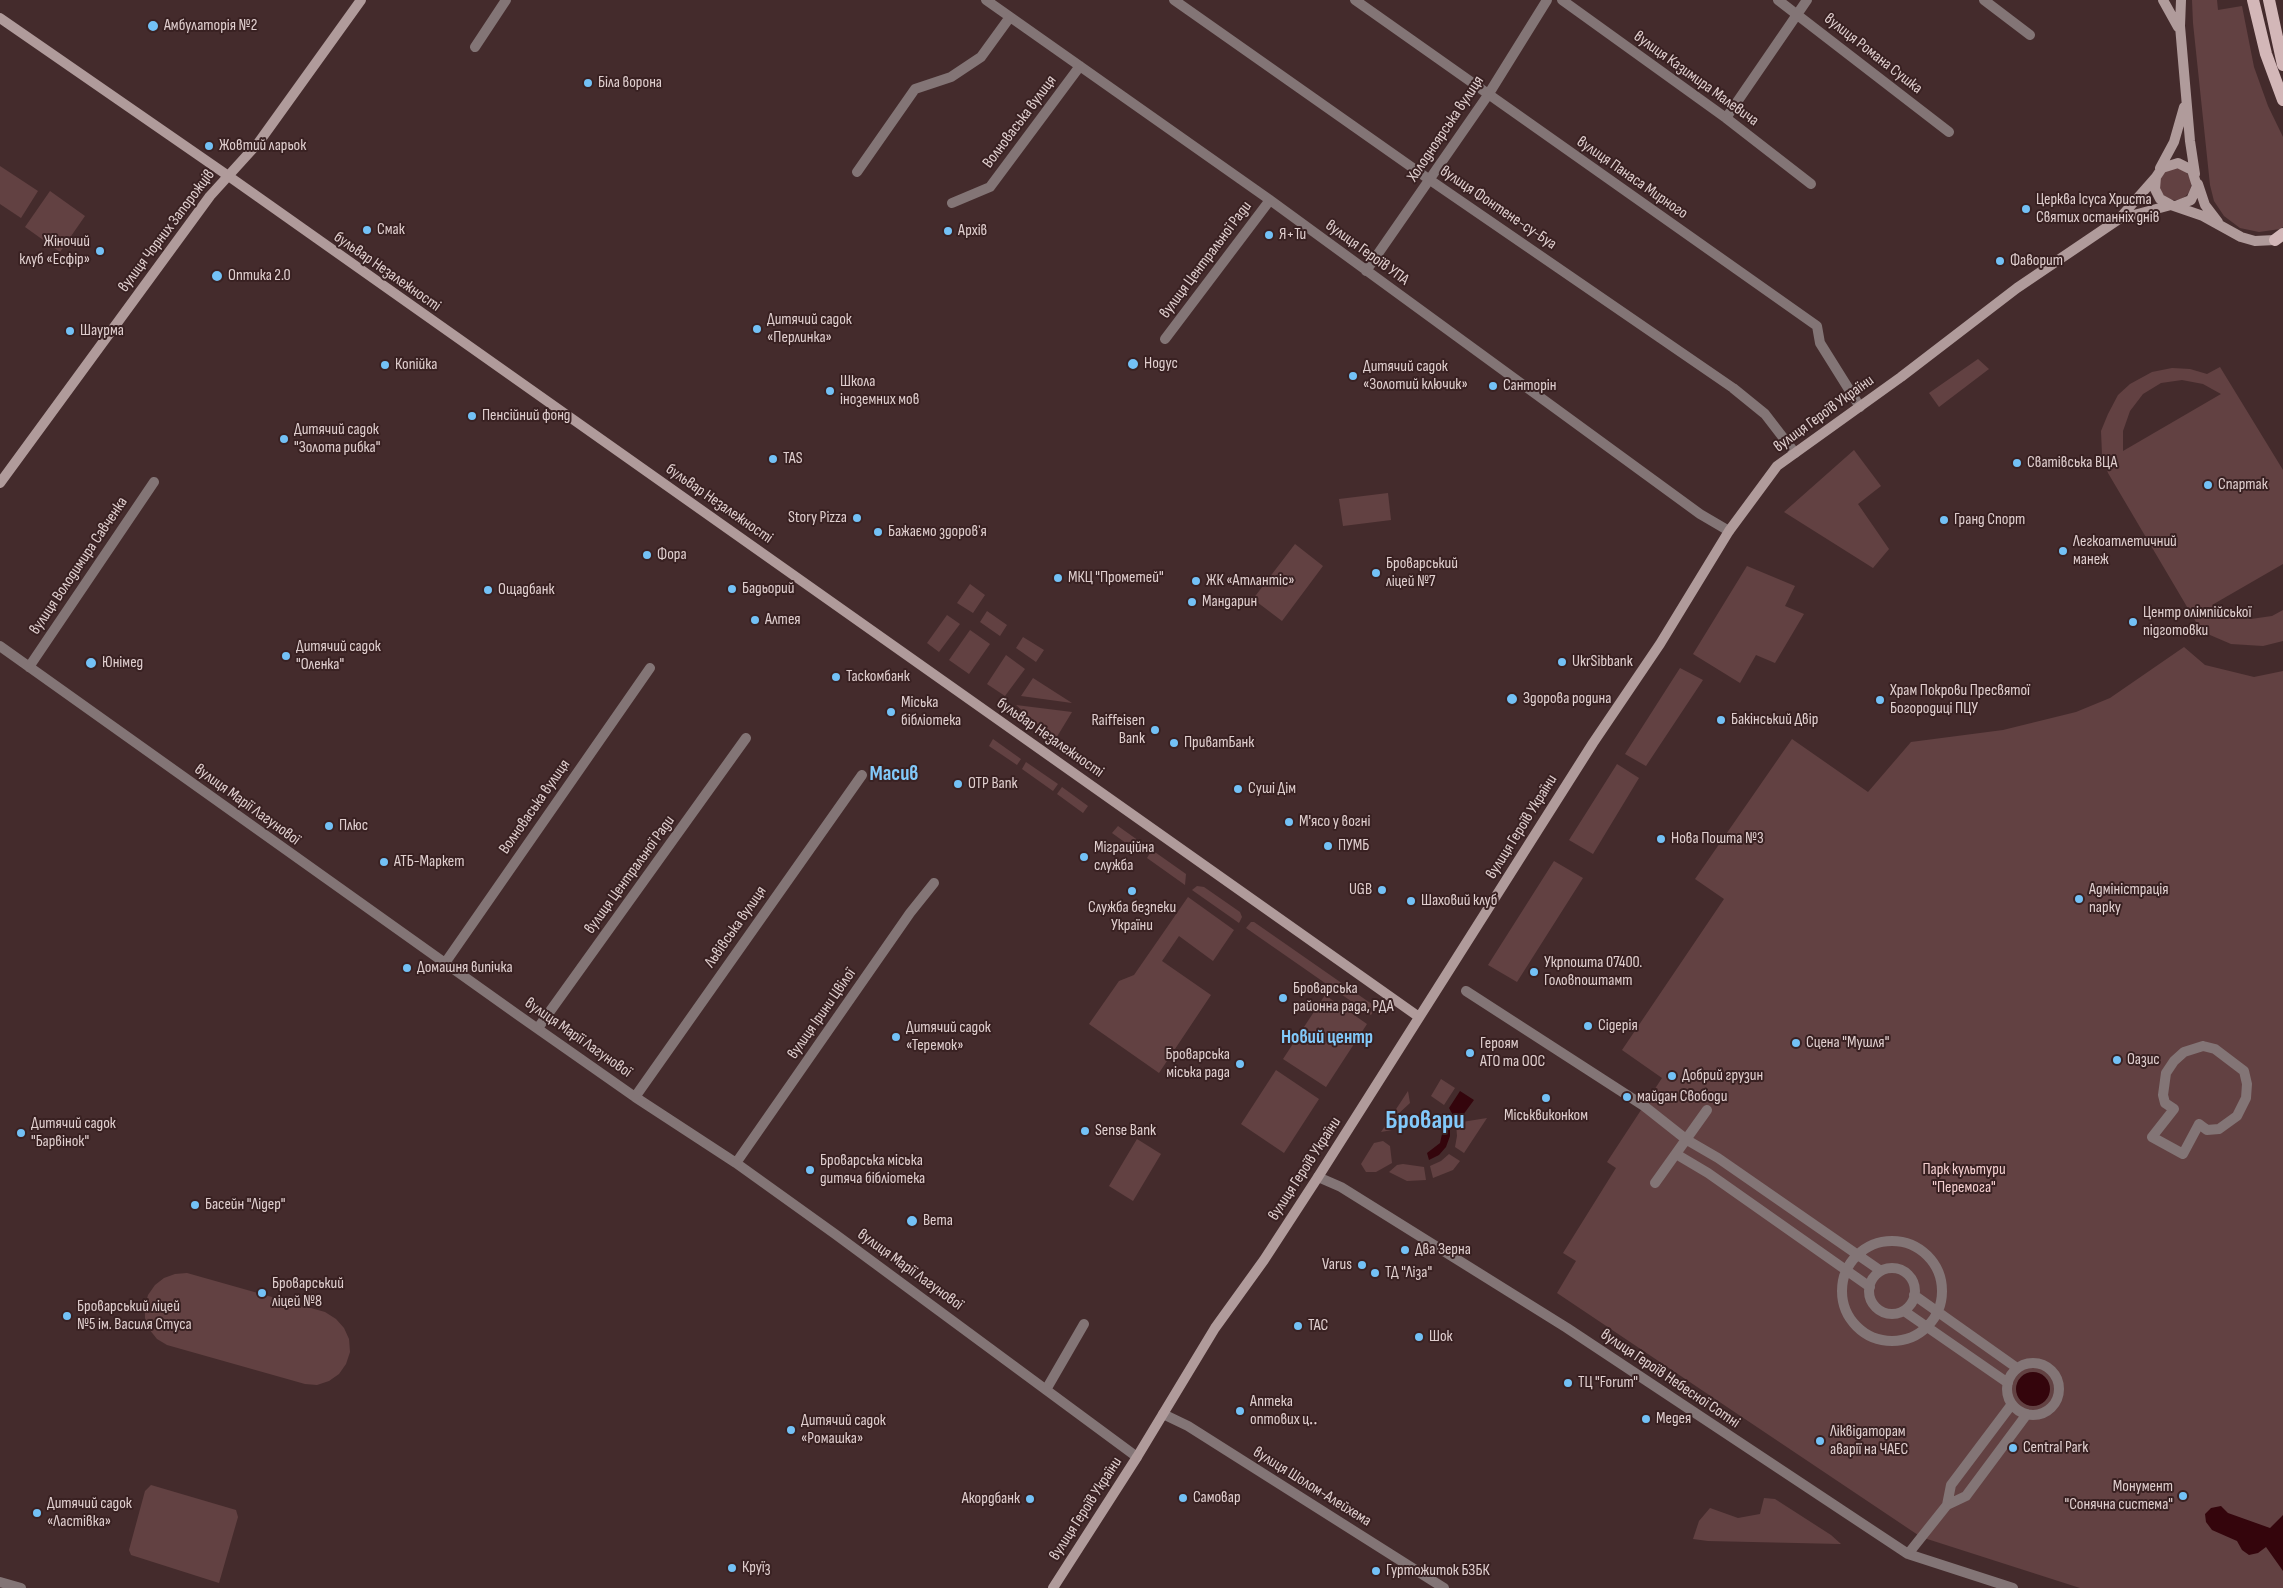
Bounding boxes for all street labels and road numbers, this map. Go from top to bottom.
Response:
street label: вулиця Романа Сушка [1820,10,1926,98]
street label: вулиця Казимира Малевича [1630,27,1762,131]
street label: Волноваська вулиця [979,72,1061,172]
street label: Холодноярська вулиця [1403,72,1489,186]
street label: вулиця Панаса Мирного [1573,132,1691,224]
street label: вулиця Фонтене-су-Буа [1436,162,1560,254]
street label: вулиця Чорних Запорожців [115,166,219,296]
street label: вулиця Центральної Ради [1156,198,1256,322]
street label: вулиця Героїв УПА [1321,216,1413,290]
street label: бульвар Незалежності [330,228,444,316]
street label: вулиця Героїв України [1770,371,1878,457]
street label: бульвар Незалежності [662,460,776,548]
street label: вулиця Володимира Савченка [26,494,132,638]
street label: бульвар Незалежності [993,694,1107,782]
street label: Волноваська вулиця [495,756,575,858]
street label: вулиця Марії Лагунової [190,760,304,850]
street label: вулиця Героїв України [1482,771,1562,883]
street label: вулиця Центральної Ради [581,812,679,938]
street label: Львівська вулиця [701,883,771,971]
street label: вулиця Ірини Цвілої [784,965,860,1063]
street label: вулиця Марії Лагунової [521,994,635,1082]
street label: вулиця Героїв України [1265,1114,1345,1224]
street label: вулиця Марії Лагунової [853,1225,967,1315]
street label: вулиця Героїв Небесної Сотні [1597,1325,1743,1433]
street label: вулиця Шолом-Алейхема [1249,1443,1375,1531]
street label: вулиця Героїв України [1046,1454,1126,1564]

